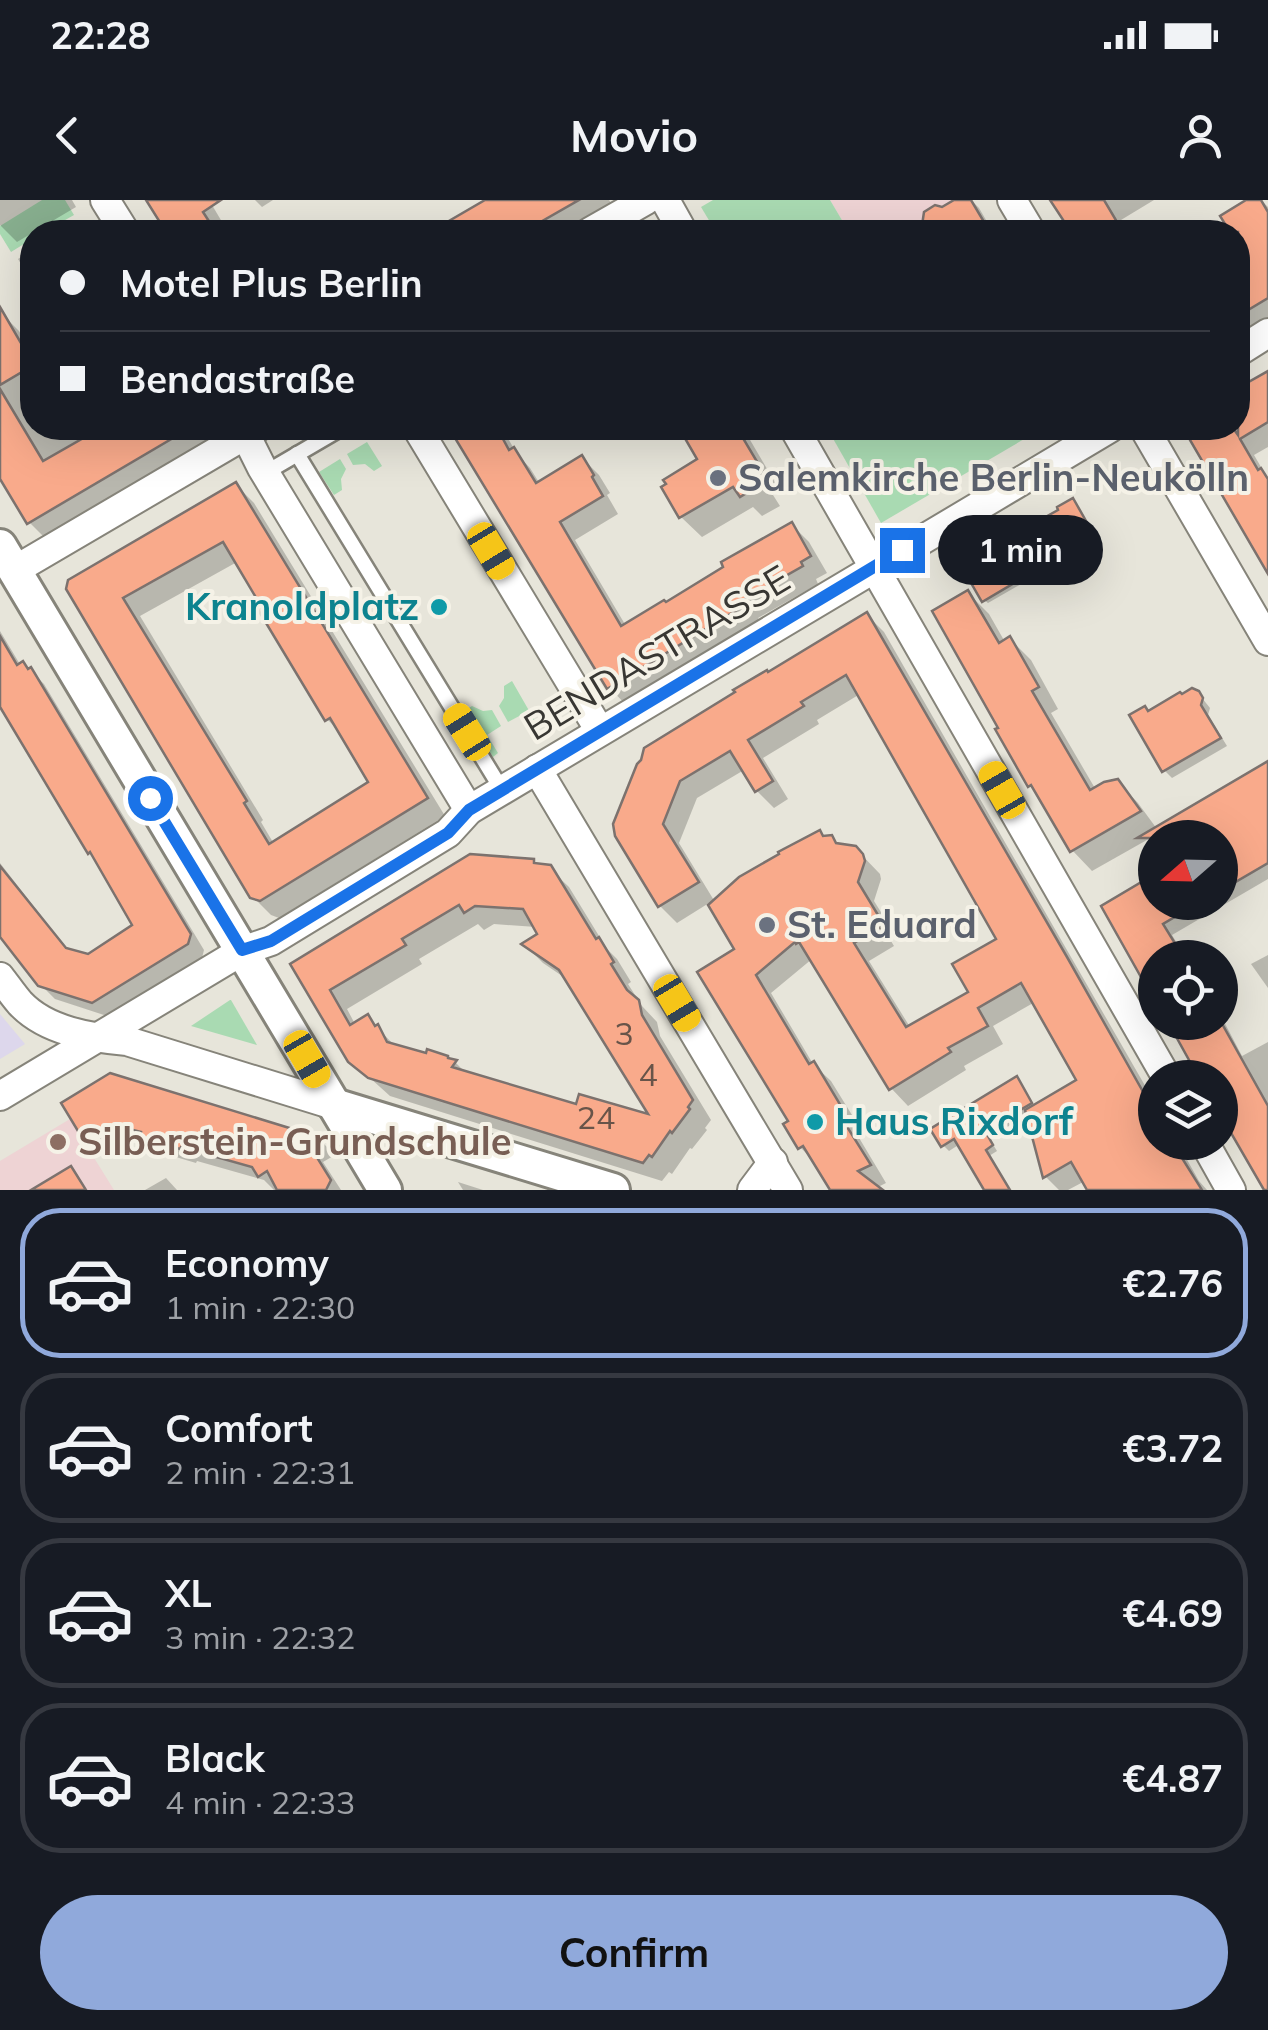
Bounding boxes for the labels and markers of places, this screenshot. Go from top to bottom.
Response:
place label: Salemkirche Berlin-Neukölln [738,453,1249,501]
marker: Salemkirche Berlin-Neukölln [707,467,729,489]
place label: Kranoldplatz [185,582,419,630]
marker: Kranoldplatz [428,596,450,618]
place label: St. Eduard [787,900,977,948]
marker: St. Eduard [756,914,778,936]
place label: Haus Rixdorf [835,1097,1074,1145]
marker: Haus Rixdorf [804,1111,826,1133]
place label: Silberstein-Grundschule [78,1117,512,1165]
marker: Silberstein-Grundschule [47,1131,69,1153]

